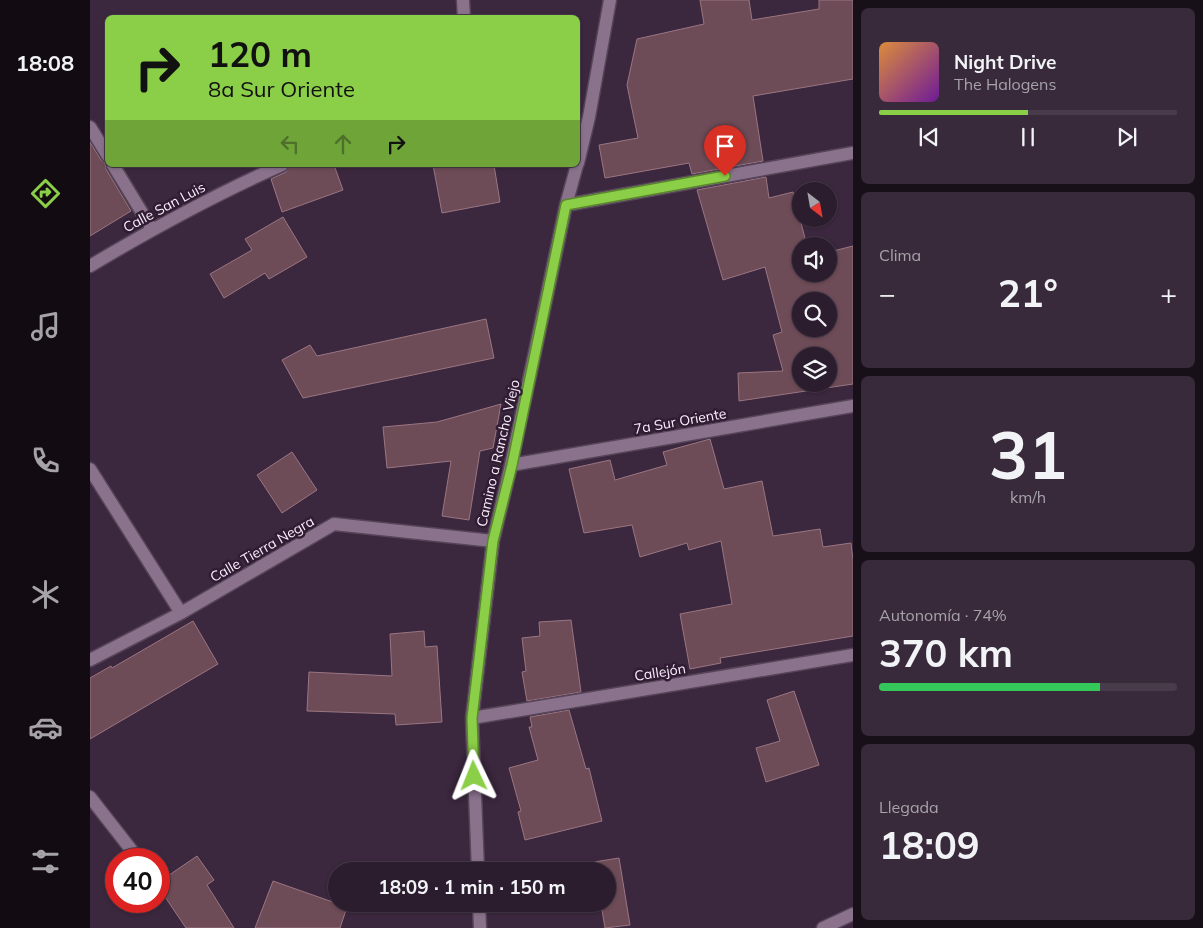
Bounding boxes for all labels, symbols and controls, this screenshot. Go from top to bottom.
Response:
text: 120 m [208,32,312,76]
icon: right [125,35,190,100]
text: 18:08 [16,49,74,77]
text: Night Drive [954,50,1056,74]
text: The Halogens [954,74,1056,94]
text: 8a Sur Oriente [208,75,355,103]
icon: previous [915,123,943,151]
icon: pause [1014,123,1042,151]
icon: next [1113,123,1141,151]
pin [704,125,746,176]
icon: left [276,130,304,158]
icon: ahead [329,130,357,158]
icon: right [382,130,410,158]
icon: arrive [711,132,739,160]
icon: directions [28,176,63,211]
street label: Calle San Luis [120,178,208,236]
north arrow [792,182,838,228]
map controls [792,182,837,392]
button: sound [792,237,837,282]
text: Clima [879,245,921,265]
text: 21° [998,269,1058,317]
text: − [879,276,896,311]
text: + [1160,276,1177,311]
button: search [792,292,837,337]
icon: music [28,309,63,344]
button: layers [792,347,837,392]
street label: Camino a Rancho Viejo [472,378,524,528]
street label: 7a Sur Oriente [632,404,728,438]
text: 31 [989,414,1067,495]
icon: phone [28,443,63,478]
text: km/h [1010,487,1046,507]
street label: Calle Tierra Negra [207,512,317,586]
icon: climate [28,577,63,612]
text: Autonomía · 74% [879,605,1007,625]
text: 370 km [879,629,1013,677]
street label: Callejón [633,659,687,685]
icon: car [28,710,63,745]
position arrow [447,749,499,801]
text: Llegada [879,797,939,817]
text: 18:09 [879,821,980,869]
icon: filters [28,844,63,879]
speed limit sign: 40 [105,848,170,913]
text: 18:09 · 1 min · 150 m [378,875,566,899]

